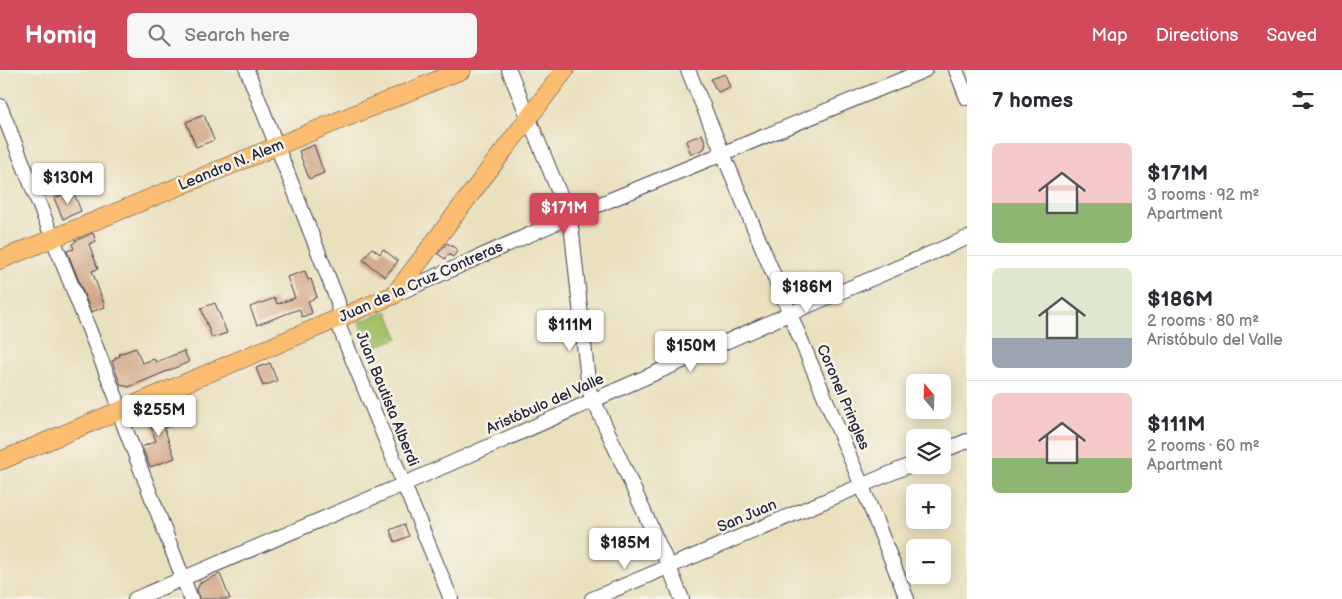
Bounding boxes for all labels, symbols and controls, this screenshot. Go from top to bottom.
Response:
search box [127,13,477,58]
text: Homiq [25,21,97,50]
icon: search [145,21,173,49]
text: Search here [185,24,290,47]
text: Map [1092,25,1128,46]
text: Directions [1156,25,1238,46]
text: Saved [1266,25,1317,46]
icon: filters [1289,86,1317,114]
text: 7 homes [992,88,1073,113]
street label: Leandro N. Alem [175,135,287,195]
text: $171M [1147,161,1208,186]
pin: $130M [33,162,103,205]
icon: home [1032,163,1092,223]
text: $130M [43,169,93,188]
text: 3 rooms · 92 m² [1147,186,1260,205]
pin: $171M [529,192,599,235]
text: $171M [541,199,587,218]
text: Apartment [1147,205,1223,224]
street label: Juan de la Cruz Contreras [336,237,506,327]
pin: $186M [772,272,842,314]
text: $186M [782,278,832,297]
text: $186M [1147,287,1213,312]
icon: home [1032,288,1092,348]
pin: $111M [535,310,605,352]
text: 2 rooms · 80 m² [1147,312,1259,331]
text: $111M [548,316,592,335]
street label: Juan Bautista Alberdi [351,329,423,469]
pin: $150M [656,330,726,373]
text: Aristóbulo del Valle [1147,331,1283,350]
text: $150M [666,337,716,356]
street label: Coronel Pringles [812,341,874,453]
street label: Aristóbulo del Valle [483,369,607,439]
north arrow [906,374,951,419]
map controls [906,374,951,584]
pin: $255M [124,394,194,437]
text: $255M [133,401,185,420]
text: $111M [1147,412,1205,437]
icon: home [1032,413,1092,473]
button: layers [906,429,951,474]
text: 2 rooms · 60 m² [1147,437,1260,456]
text: Apartment [1147,456,1223,475]
button: + [906,484,951,529]
street label: San Juan [715,495,779,537]
pin: $185M [590,528,660,570]
text: $185M [600,534,650,553]
button: − [906,539,951,584]

